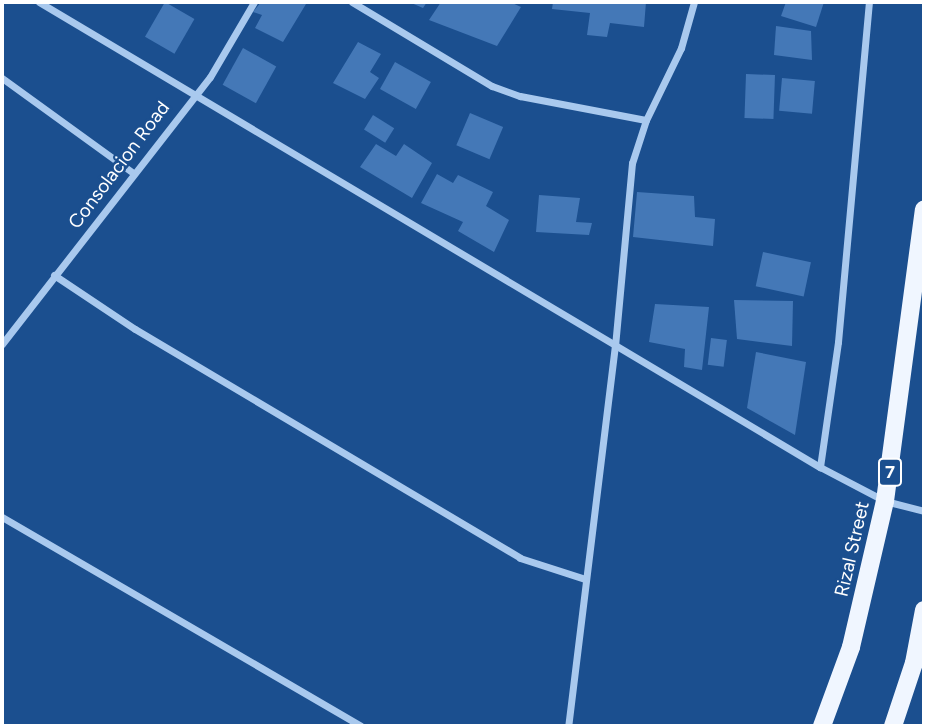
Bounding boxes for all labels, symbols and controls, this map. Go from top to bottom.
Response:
street label: Consolacion Road [64,97,174,233]
road number: 7 [878,458,902,486]
street label: Rizal Street [830,499,874,599]

